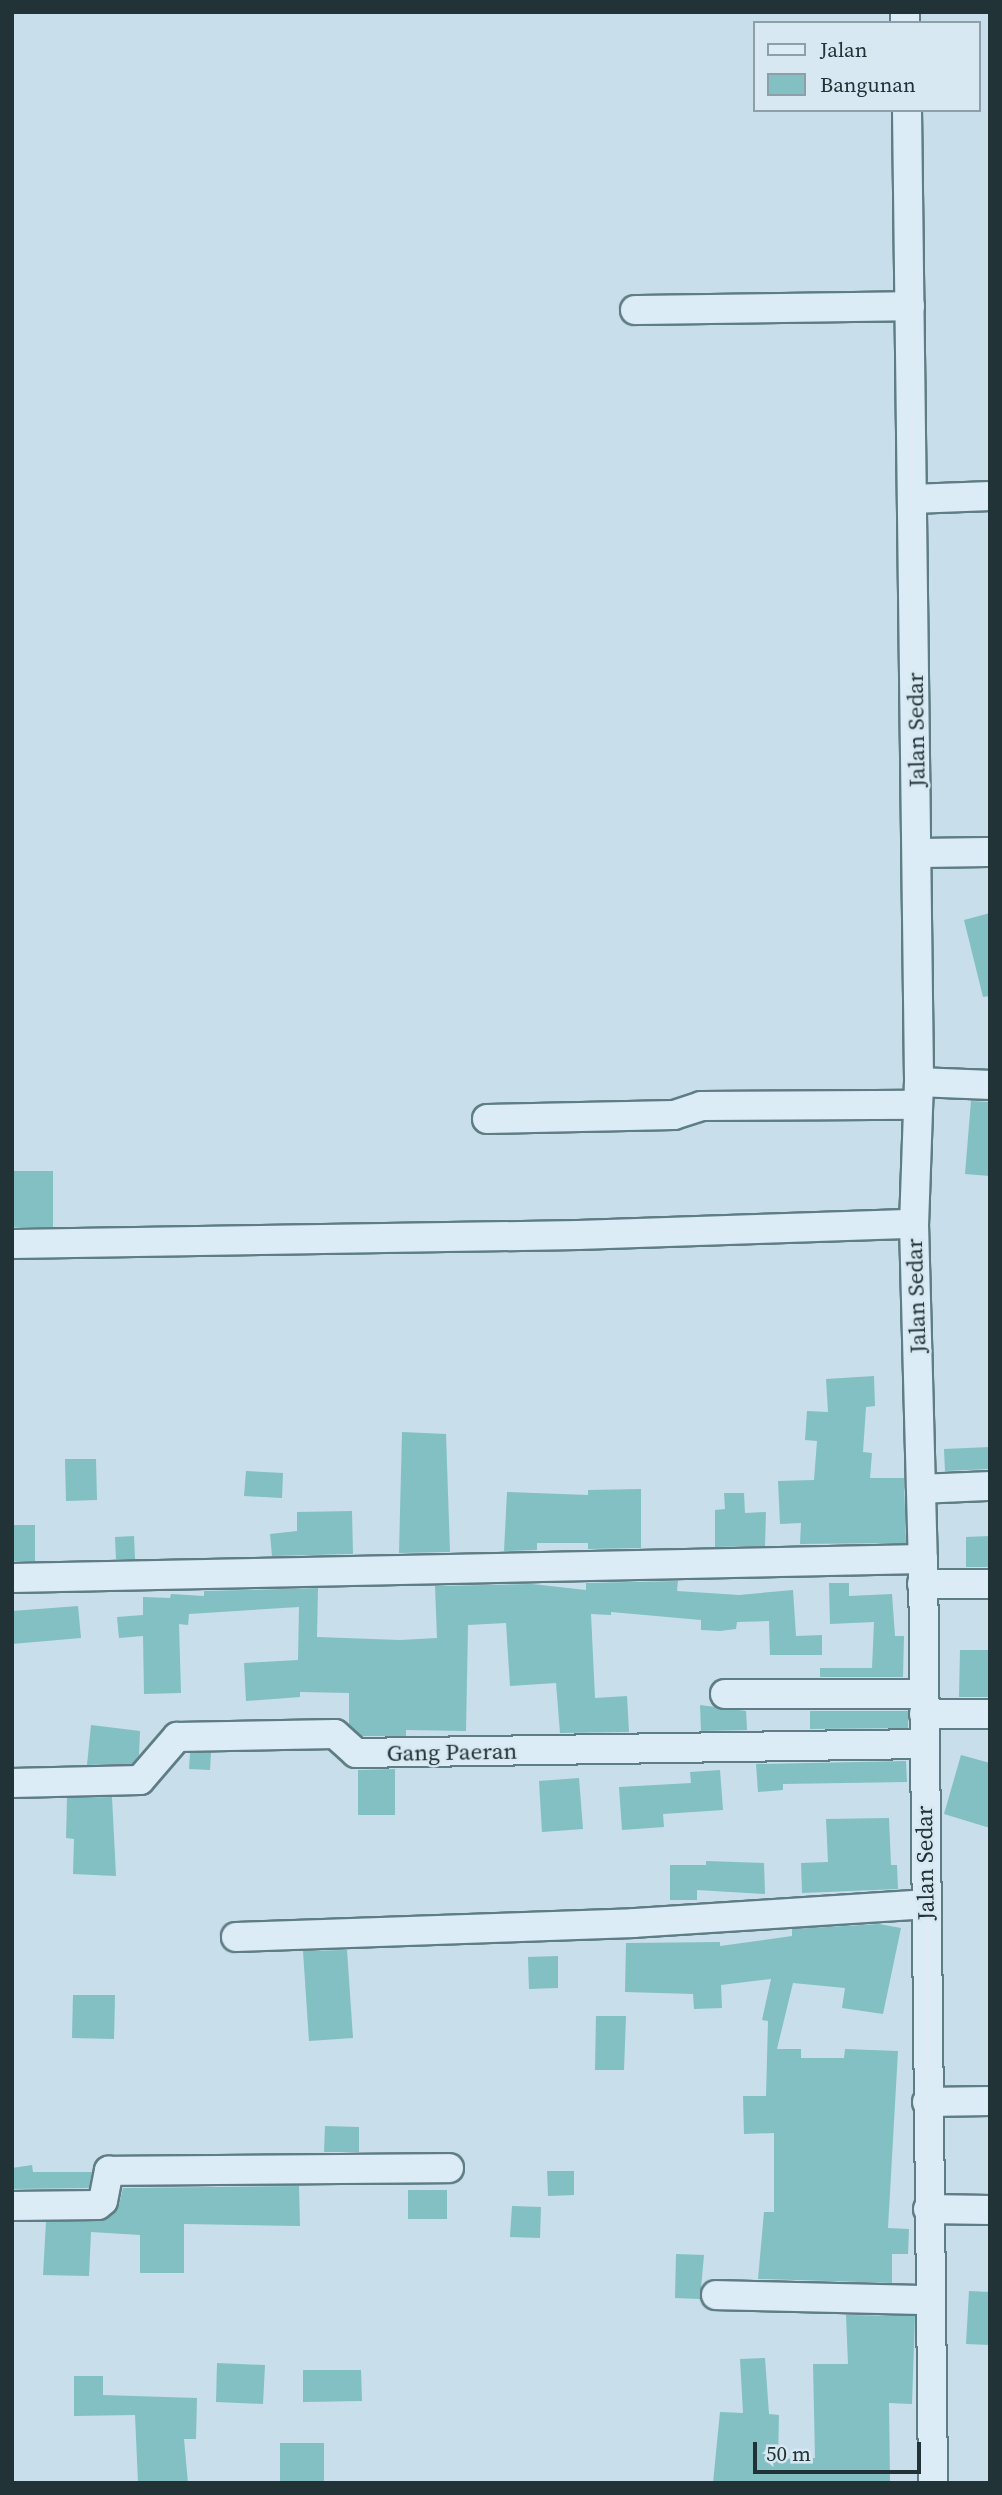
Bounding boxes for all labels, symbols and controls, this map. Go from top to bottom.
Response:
legend [754,21,981,112]
text: Jalan [820,35,867,64]
text: Bangunan [820,70,916,99]
street label: Jalan Sedar [901,672,931,788]
street label: Jalan Sedar [900,1238,932,1354]
street label: Gang Paeran [387,1737,517,1767]
street label: Jalan Sedar [910,1805,940,1921]
scale bar [757,2428,925,2472]
text: 50 m [766,2439,811,2468]

